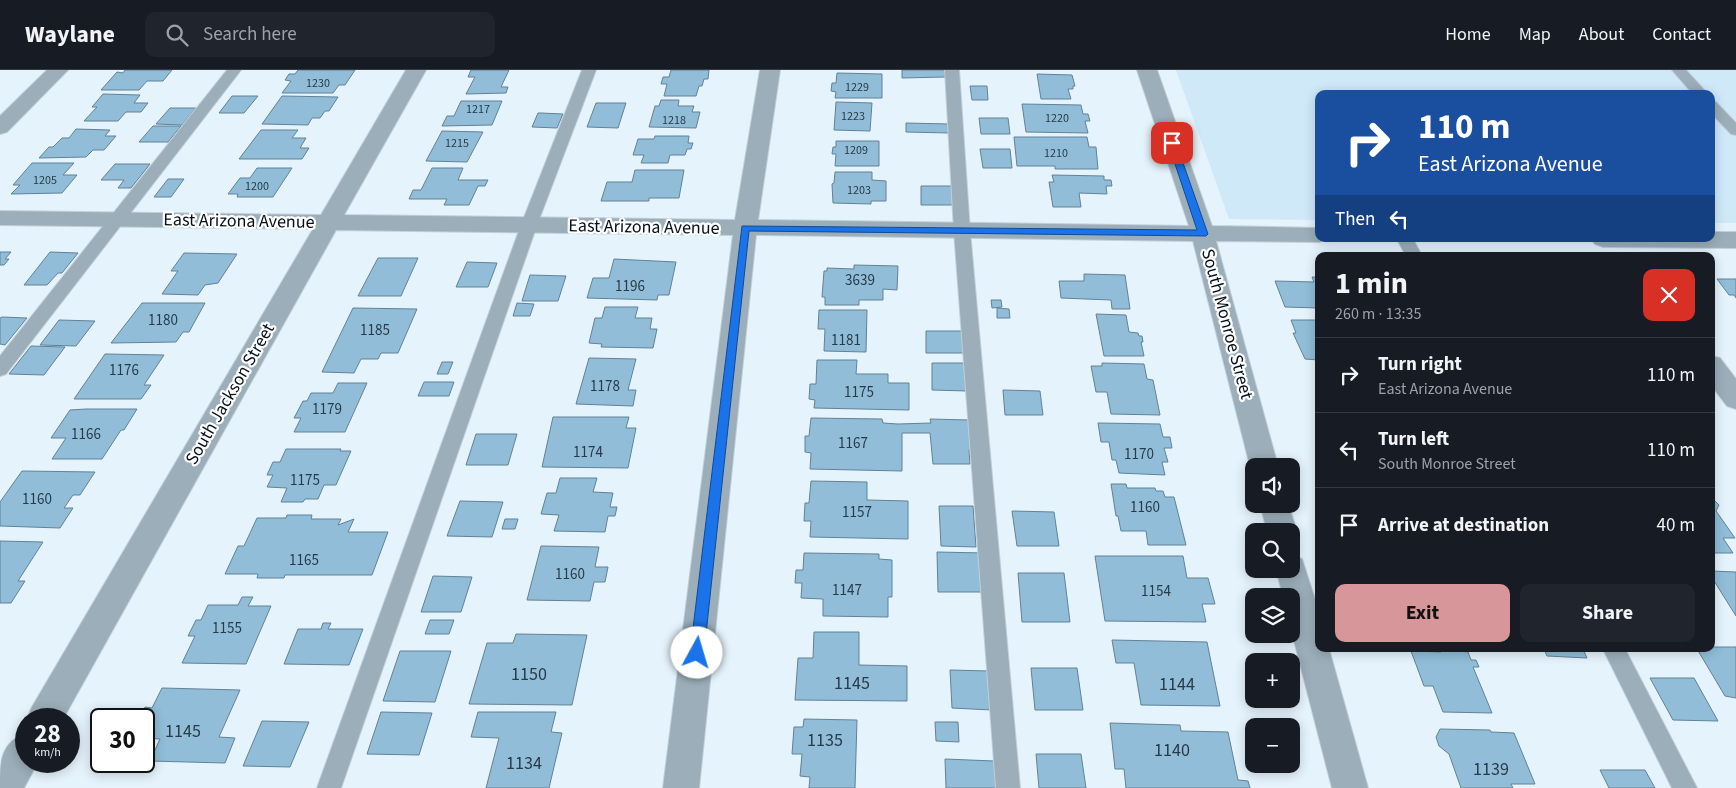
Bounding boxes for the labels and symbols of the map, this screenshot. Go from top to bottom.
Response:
house number: 1230 [306,75,330,92]
house number: 1229 [845,79,869,96]
house number: 1217 [466,101,490,118]
house number: 1223 [841,108,865,125]
house number: 1220 [1045,110,1069,127]
house number: 1218 [662,112,686,129]
pin [1151,122,1193,164]
house number: 1215 [445,135,469,152]
house number: 1209 [844,142,868,159]
house number: 1210 [1044,145,1068,162]
house number: 1205 [33,172,57,189]
house number: 1200 [245,178,269,195]
house number: 1203 [847,182,871,199]
street label: East Arizona Avenue [163,207,315,235]
street label: East Arizona Avenue [568,213,720,241]
street label: South Monroe Street [1195,246,1259,402]
house number: 3639 [845,270,875,291]
house number: 1196 [615,276,645,297]
house number: 1180 [148,310,178,331]
street label: South Jackson Street [179,319,281,469]
house number: 1185 [360,320,390,341]
house number: 1181 [831,330,861,351]
house number: 1176 [109,360,139,381]
house number: 1178 [590,376,620,397]
house number: 1175 [844,382,874,403]
house number: 1179 [312,399,342,420]
house number: 1166 [71,424,101,445]
house number: 1167 [838,433,868,454]
house number: 1174 [573,442,603,463]
house number: 1170 [1124,444,1154,465]
house number: 1175 [290,470,320,491]
house number: 1160 [22,489,52,510]
house number: 1160 [1130,497,1160,518]
house number: 1157 [842,502,872,523]
house number: 1165 [289,550,319,571]
house number: 1160 [555,564,585,585]
house number: 1147 [832,580,862,601]
house number: 1154 [1141,581,1171,602]
house number: 1155 [212,618,242,639]
position arrow [670,626,722,678]
house number: 1150 [511,662,547,687]
house number: 1145 [834,671,870,696]
house number: 1144 [1159,672,1195,697]
speed limit sign: 30 [90,708,155,773]
house number: 1145 [165,719,201,744]
house number: 1135 [807,728,843,753]
house number: 1140 [1154,738,1190,763]
house number: 1134 [506,751,542,776]
house number: 1139 [1473,757,1509,782]

